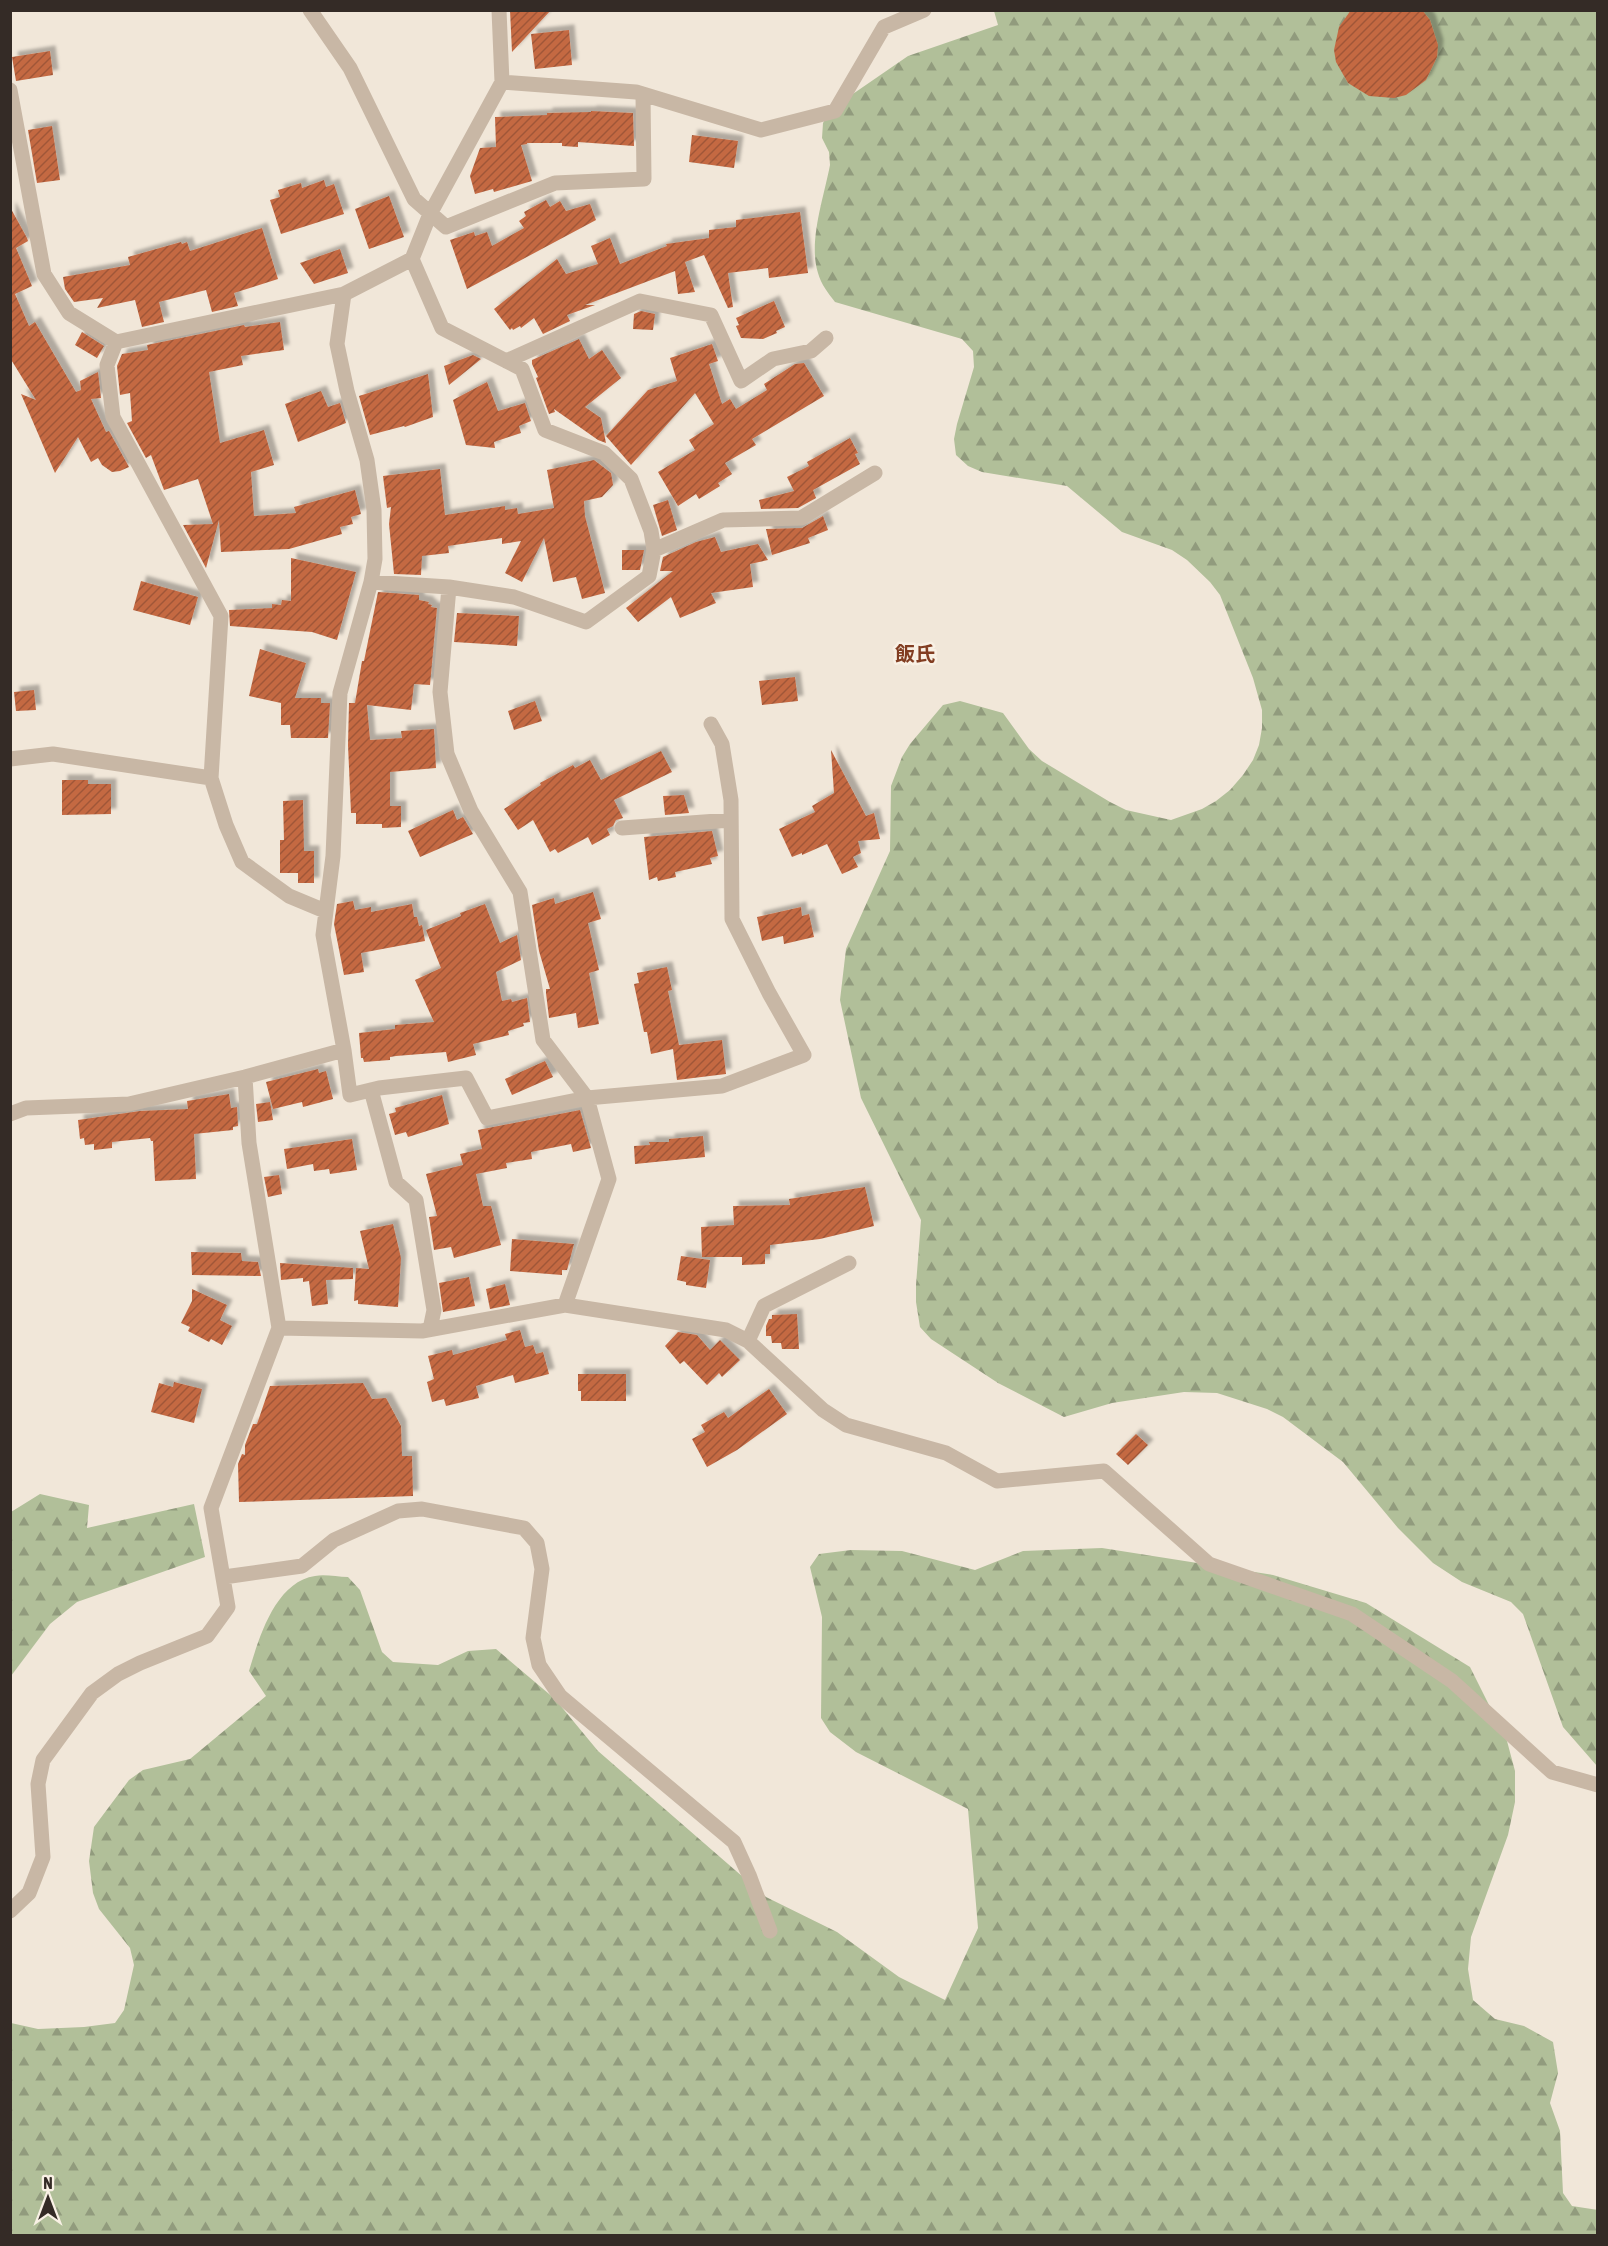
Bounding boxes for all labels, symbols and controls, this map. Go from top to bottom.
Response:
district label: 飯氏 [895,642,935,665]
north arrow [18,2168,78,2228]
text: N [43,2174,53,2192]

